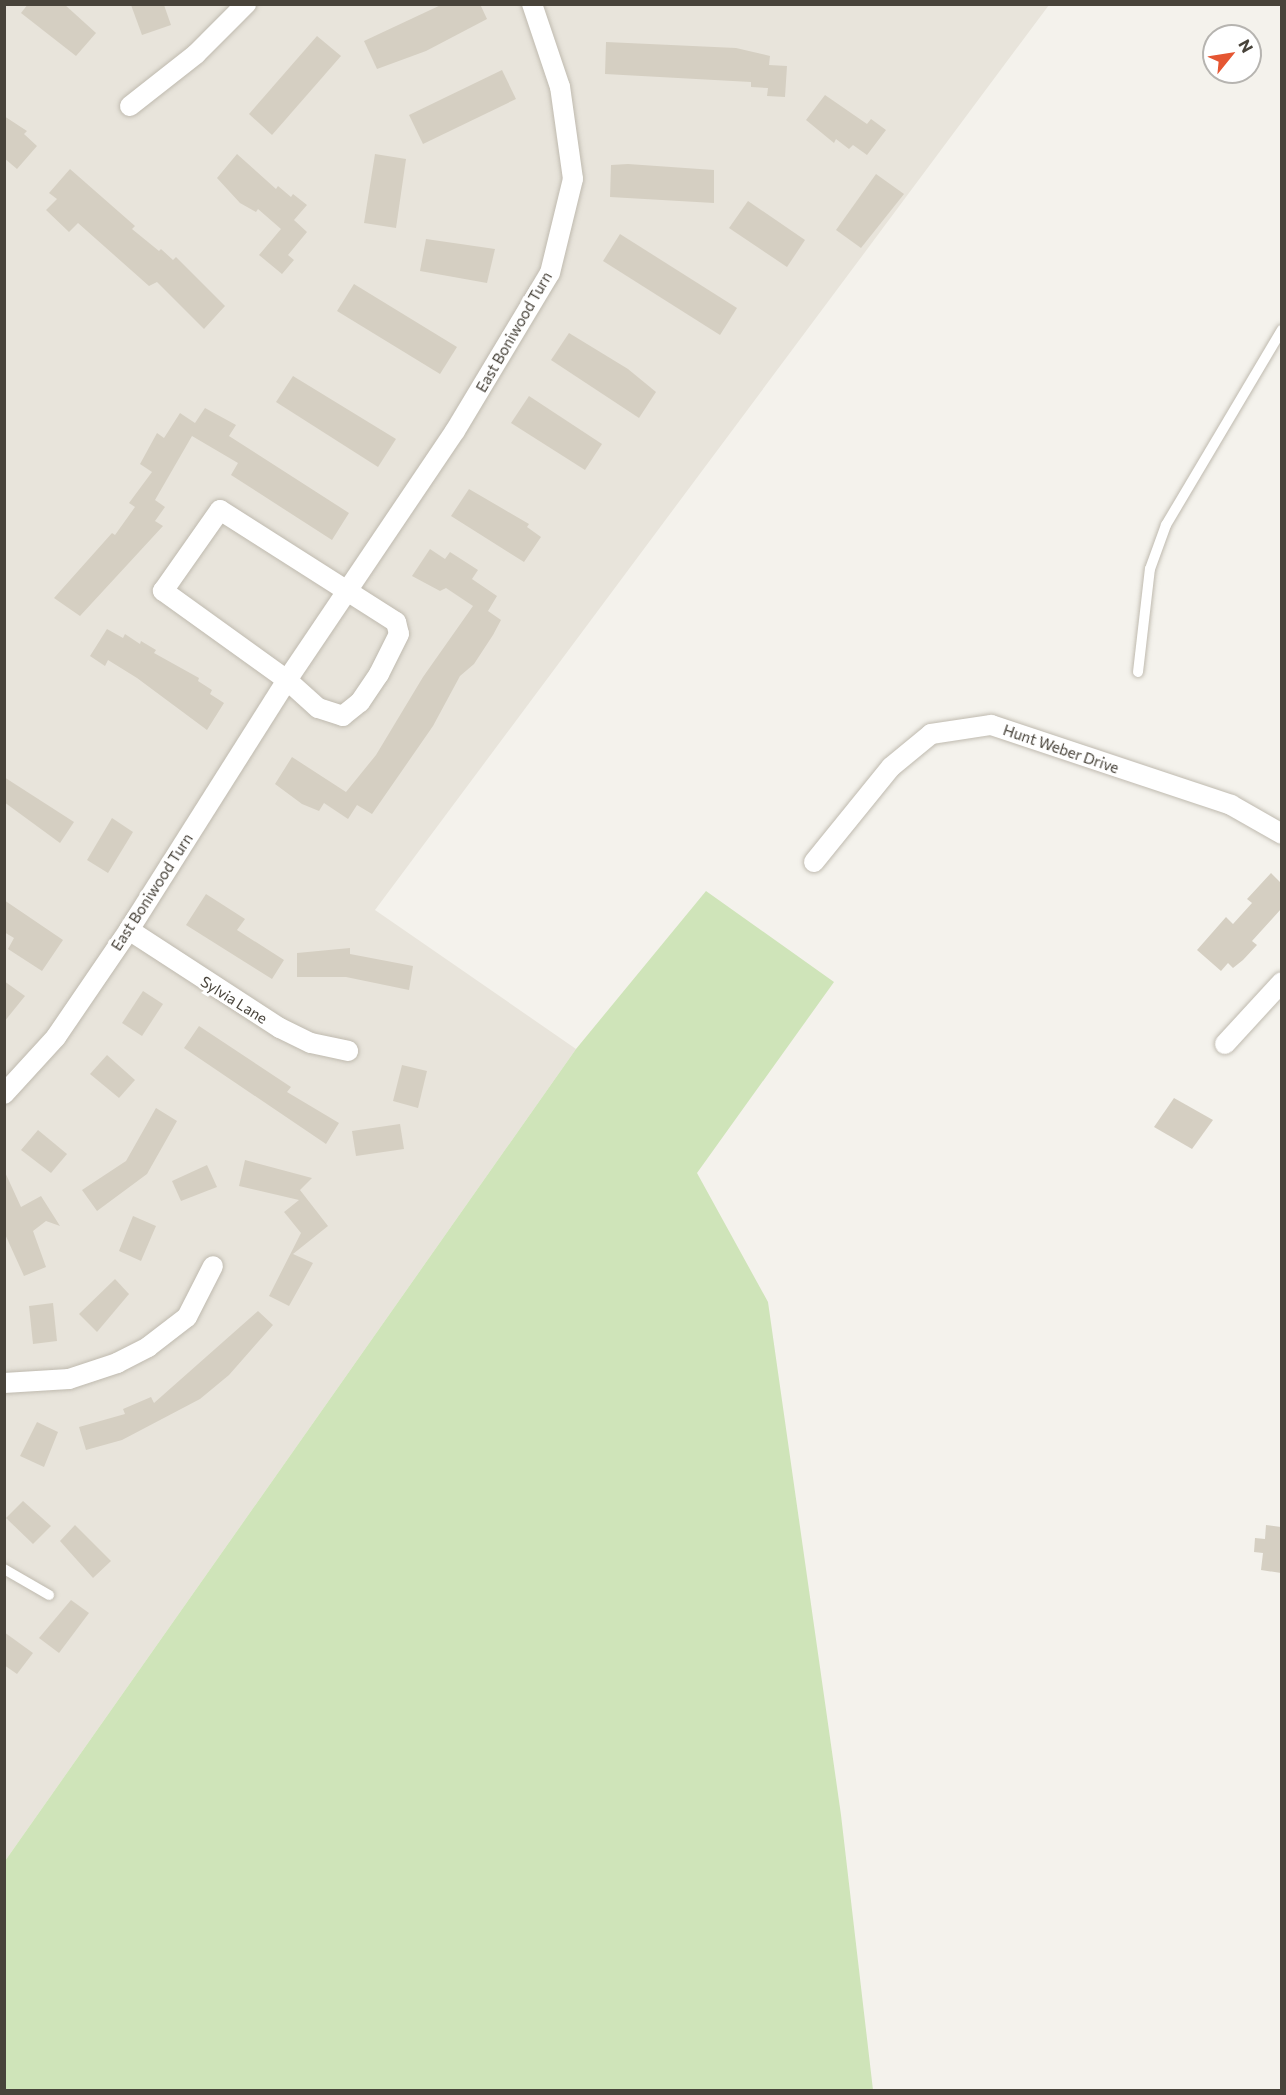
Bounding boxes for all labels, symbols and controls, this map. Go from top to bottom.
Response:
north arrow [1202,24,1262,84]
text: N [1235,36,1258,56]
street label: East Boniwood Turn [472,269,556,395]
street label: Hunt Weber Drive [1001,721,1121,777]
street label: East Boniwood Turn [107,830,197,954]
street label: Sylvia Lane [197,972,271,1028]

